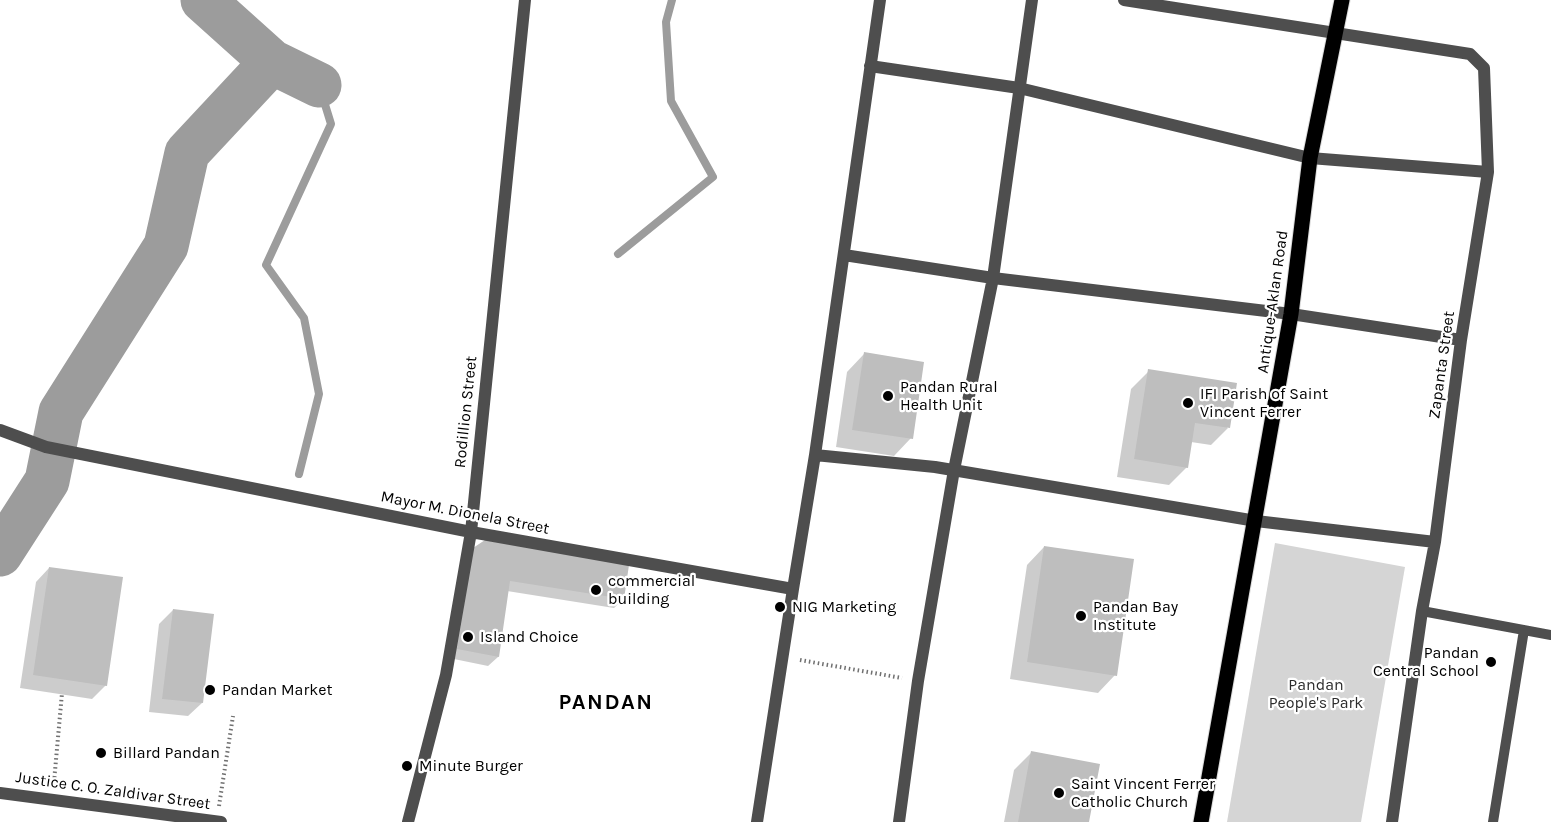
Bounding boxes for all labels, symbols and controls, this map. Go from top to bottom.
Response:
street label: Antique-Aklan Road [1253,229,1293,375]
street label: Zapanta Street [1425,310,1459,420]
street label: Rodillion Street [451,355,481,469]
place label: Pandan Rural Health Unit [900,377,998,415]
place label: IFI Parish of Saint Vincent Ferrer [1200,384,1328,422]
marker: Pandan Rural Health Unit [881,389,895,403]
marker: IFI Parish of Saint Vincent Ferrer [1181,396,1195,410]
street label: Mayor M. Dionela Street [379,487,551,539]
place label: commercial building [608,571,695,609]
marker: commercial building [589,583,603,597]
place label: NIG Marketing [792,597,896,617]
place label: Pandan Bay Institute [1093,597,1178,635]
marker: NIG Marketing [773,600,787,614]
marker: Pandan Bay Institute [1074,609,1088,623]
place label: Island Choice [480,627,579,647]
marker: Island Choice [461,630,475,644]
place label: Pandan Central School [1373,643,1479,681]
marker: Pandan Central School [1484,655,1498,669]
park label: Pandan People's Park [1269,675,1363,713]
place label: Pandan Market [222,680,332,700]
marker: Pandan Market [203,683,217,697]
district label: PANDAN [558,690,654,716]
place label: Billard Pandan [113,743,220,763]
marker: Billard Pandan [94,746,108,760]
place label: Minute Burger [419,756,523,776]
marker: Minute Burger [400,759,414,773]
street label: Justice C. O. Zaldivar Street [14,768,212,814]
place label: Saint Vincent Ferrer Catholic Church [1071,774,1215,812]
marker: Saint Vincent Ferrer Catholic Church [1052,786,1066,800]

